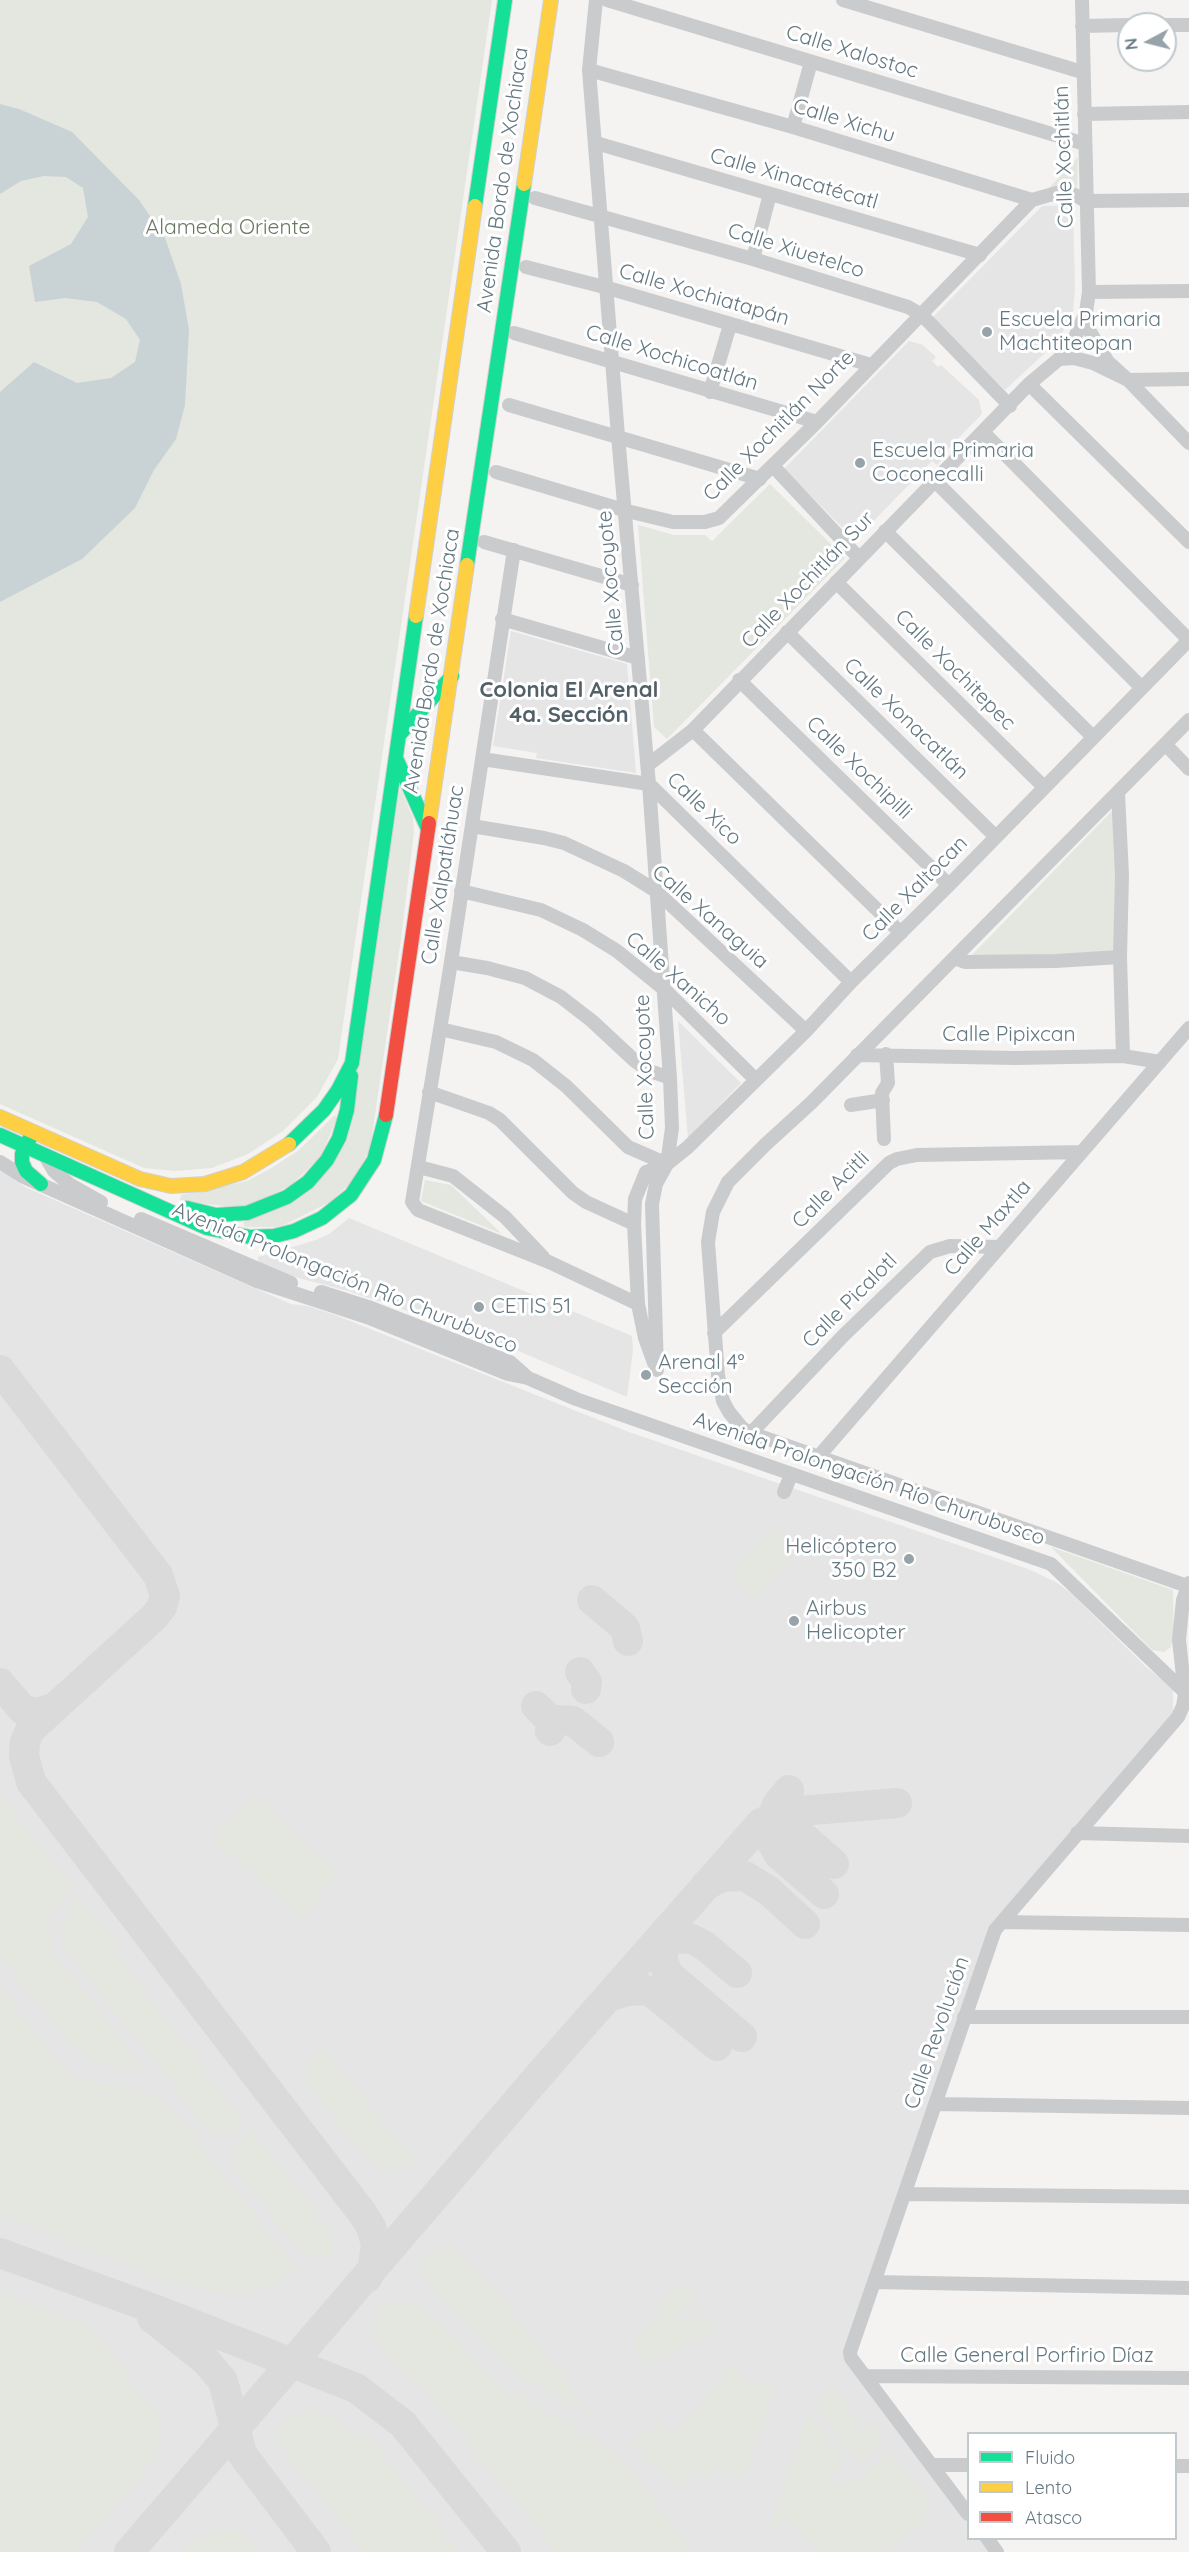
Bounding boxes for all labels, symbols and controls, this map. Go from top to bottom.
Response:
north arrow [1117,12,1177,72]
street label: Calle Xalostoc [783,20,921,84]
text: N [1120,37,1142,51]
street label: Avenida Bordo de Xochiaca [472,46,534,314]
street label: Calle Xochitlán [1049,85,1079,229]
street label: Calle Xichu [790,94,898,148]
street label: Calle Xinacatécatl [707,143,881,215]
park label: Alameda Oriente [146,215,310,241]
street label: Calle Xiuetelco [725,218,867,284]
street label: Calle Xochiatapán [616,259,792,331]
place label: Escuela Primaria Machtiteopan [999,307,1161,357]
street label: Calle Xochicoatlán [583,320,761,396]
marker: Escuela Primaria Machtiteopan [980,325,994,339]
street label: Calle Xochitlán Norte [698,345,860,507]
place label: Escuela Primaria Coconecalli [872,438,1034,488]
marker: Escuela Primaria Coconecalli [853,456,867,470]
street label: Calle Xochitlán Sur [736,506,880,654]
street label: Calle Xocoyote [592,509,630,657]
street label: Avenida Bordo de Xochiaca [399,527,465,795]
street label: Calle Xochitepec [889,604,1021,736]
street label: Calle Xonacatlán [838,653,974,785]
district label: Colonia El Arenal 4a. Sección [480,677,658,728]
street label: Calle Xochipilli [801,711,917,825]
street label: Calle Xico [661,767,747,851]
street label: Calle Xalpatláhuac [416,783,470,967]
street label: Calle Xaltocan [857,831,973,947]
street label: Calle Xanaguia [647,860,773,974]
street label: Calle Xanicho [620,926,736,1032]
street label: Calle Xocoyote [630,994,660,1140]
street label: Calle Pipixcan [942,1022,1076,1048]
street label: Calle Acitli [787,1146,875,1234]
street label: Calle Maxtla [939,1175,1037,1281]
street label: Avenida Prolongación Río Churubusco [169,1197,521,1359]
street label: Calle Picalotl [797,1248,903,1354]
place label: CETIS 51 [491,1294,571,1320]
marker: CETIS 51 [472,1300,486,1314]
place label: Arenal 4° Sección [658,1350,745,1400]
marker: Arenal 4° Sección [639,1368,653,1382]
street label: Avenida Prolongación Río Churubusco [690,1407,1048,1551]
place label: Helicóptero 350 B2 [785,1534,897,1584]
marker: Helicóptero 350 B2 [902,1552,916,1566]
place label: Airbus Helicopter [806,1596,906,1646]
marker: Airbus Helicopter [787,1614,801,1628]
street label: Calle Revolución [899,1953,975,2113]
street label: Calle General Porfirio Díaz [900,2343,1154,2369]
legend [967,2432,1177,2540]
text: Fluido [1025,2446,1075,2469]
text: Lento [1025,2476,1072,2499]
text: Atasco [1025,2506,1082,2529]

